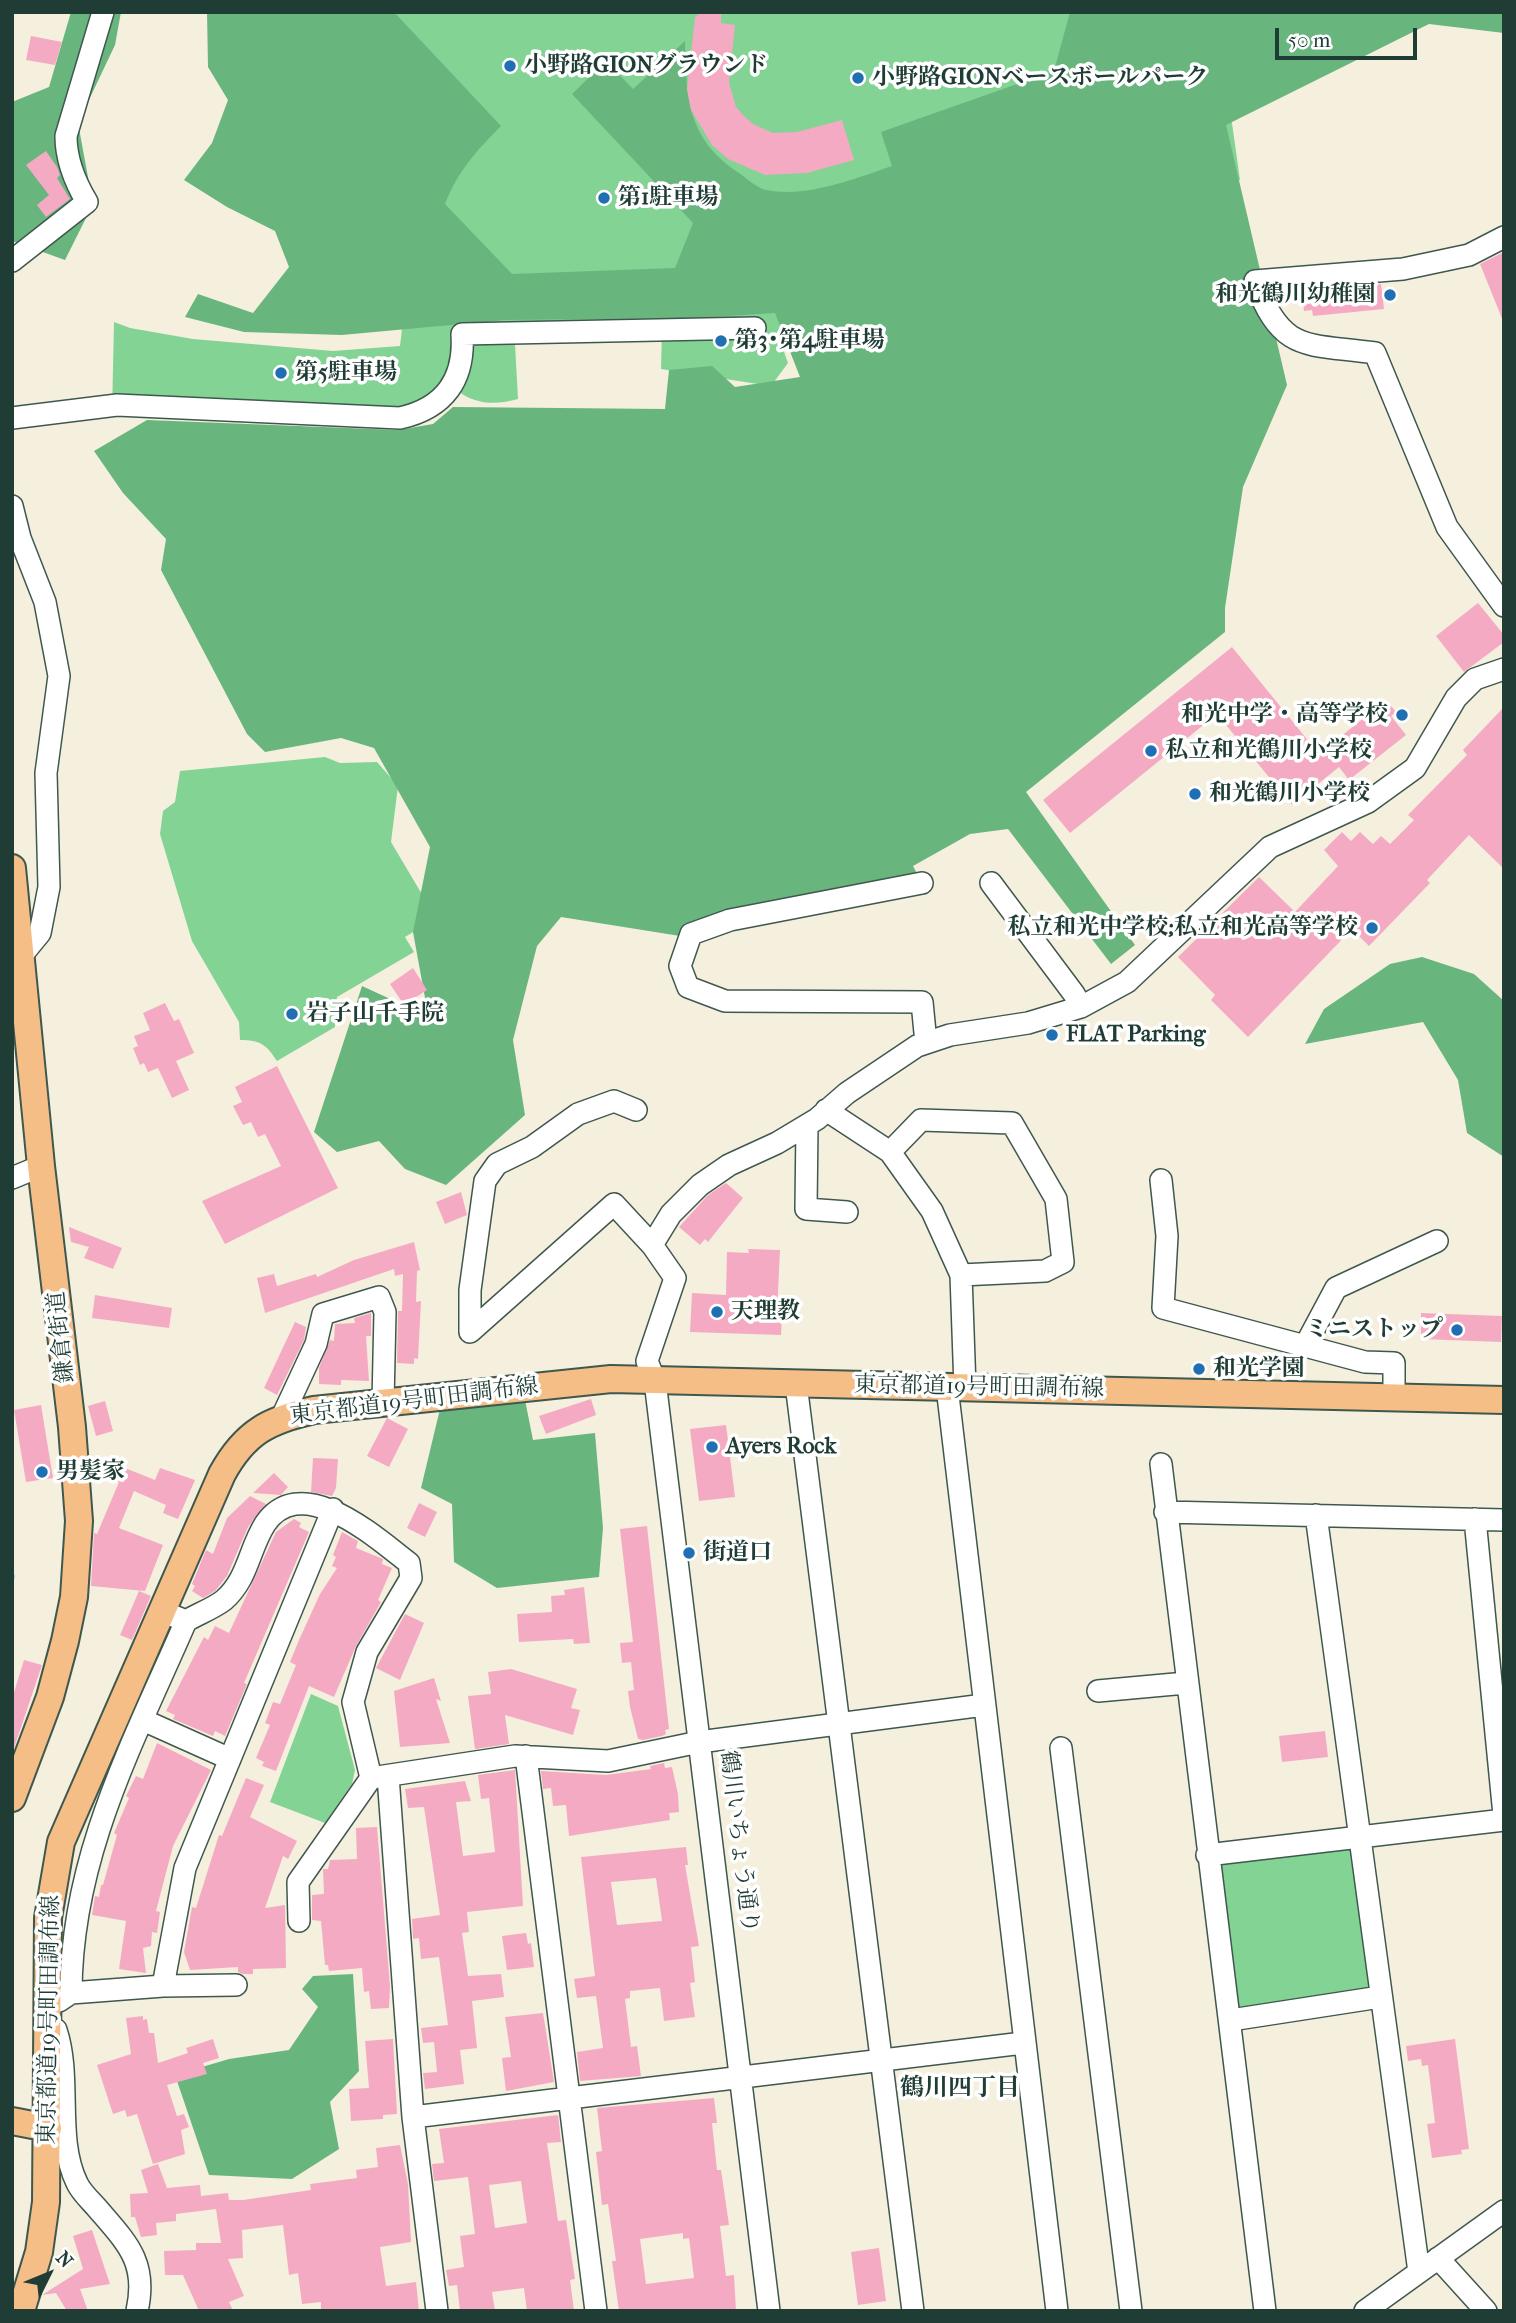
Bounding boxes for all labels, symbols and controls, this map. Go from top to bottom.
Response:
scale bar [1278,14,1420,58]
text: 50 m [1288,28,1331,52]
place label: 小野路GIONグラウンド [524,52,768,80]
marker: 小野路GIONグラウンド [502,58,518,74]
place label: 小野路GIONベースボールパーク [872,64,1208,92]
marker: 小野路GIONベースボールパーク [850,70,866,86]
place label: 第1駐車場 [618,184,718,212]
marker: 第1駐車場 [596,190,612,206]
place label: 和光鶴川幼稚園 [1215,281,1376,309]
marker: 和光鶴川幼稚園 [1382,287,1398,303]
place label: 第3･第4駐車場 [735,327,885,355]
marker: 第3･第4駐車場 [713,333,729,349]
place label: 第5駐車場 [295,359,397,387]
marker: 第5駐車場 [273,365,289,381]
place label: 和光中学・高等学校 [1181,701,1388,729]
marker: 和光中学・高等学校 [1394,707,1410,723]
place label: 私立和光鶴川小学校 [1165,737,1372,765]
marker: 私立和光鶴川小学校 [1143,743,1159,759]
place label: 和光鶴川小学校 [1209,780,1370,808]
marker: 和光鶴川小学校 [1187,786,1203,802]
place label: 私立和光中学校;私立和光高等学校 [1007,914,1358,942]
marker: 私立和光中学校;私立和光高等学校 [1364,920,1380,936]
place label: 岩子山千手院 [306,1000,444,1028]
marker: 岩子山千手院 [284,1006,300,1022]
place label: FLAT Parking [1066,1021,1206,1049]
marker: FLAT Parking [1044,1027,1060,1043]
street label: 鎌倉街道 [43,1290,81,1384]
place label: 天理教 [731,1298,800,1326]
marker: 天理教 [709,1304,725,1320]
place label: ミニストップ [1305,1316,1443,1344]
marker: ミニストップ [1449,1322,1465,1338]
place label: 和光学園 [1213,1355,1305,1383]
marker: 和光学園 [1191,1361,1207,1377]
street label: 東京都道19号町田調布線 [854,1372,1104,1404]
street label: 東京都道19号町田調布線 [288,1373,540,1431]
place label: Ayers Rock [726,1433,836,1461]
marker: Ayers Rock [704,1439,720,1455]
place label: 男髪家 [56,1458,125,1486]
marker: 男髪家 [34,1464,50,1480]
place label: 街道口 [703,1539,772,1567]
marker: 街道口 [681,1545,697,1561]
street label: 鶴川いちょう通り [713,1749,763,1935]
street label: 東京都道19号町田調布線 [34,1895,66,2145]
district label: 鶴川四丁目 [900,2075,1020,2103]
north arrow [14,2239,84,2309]
text: N [51,2247,77,2272]

